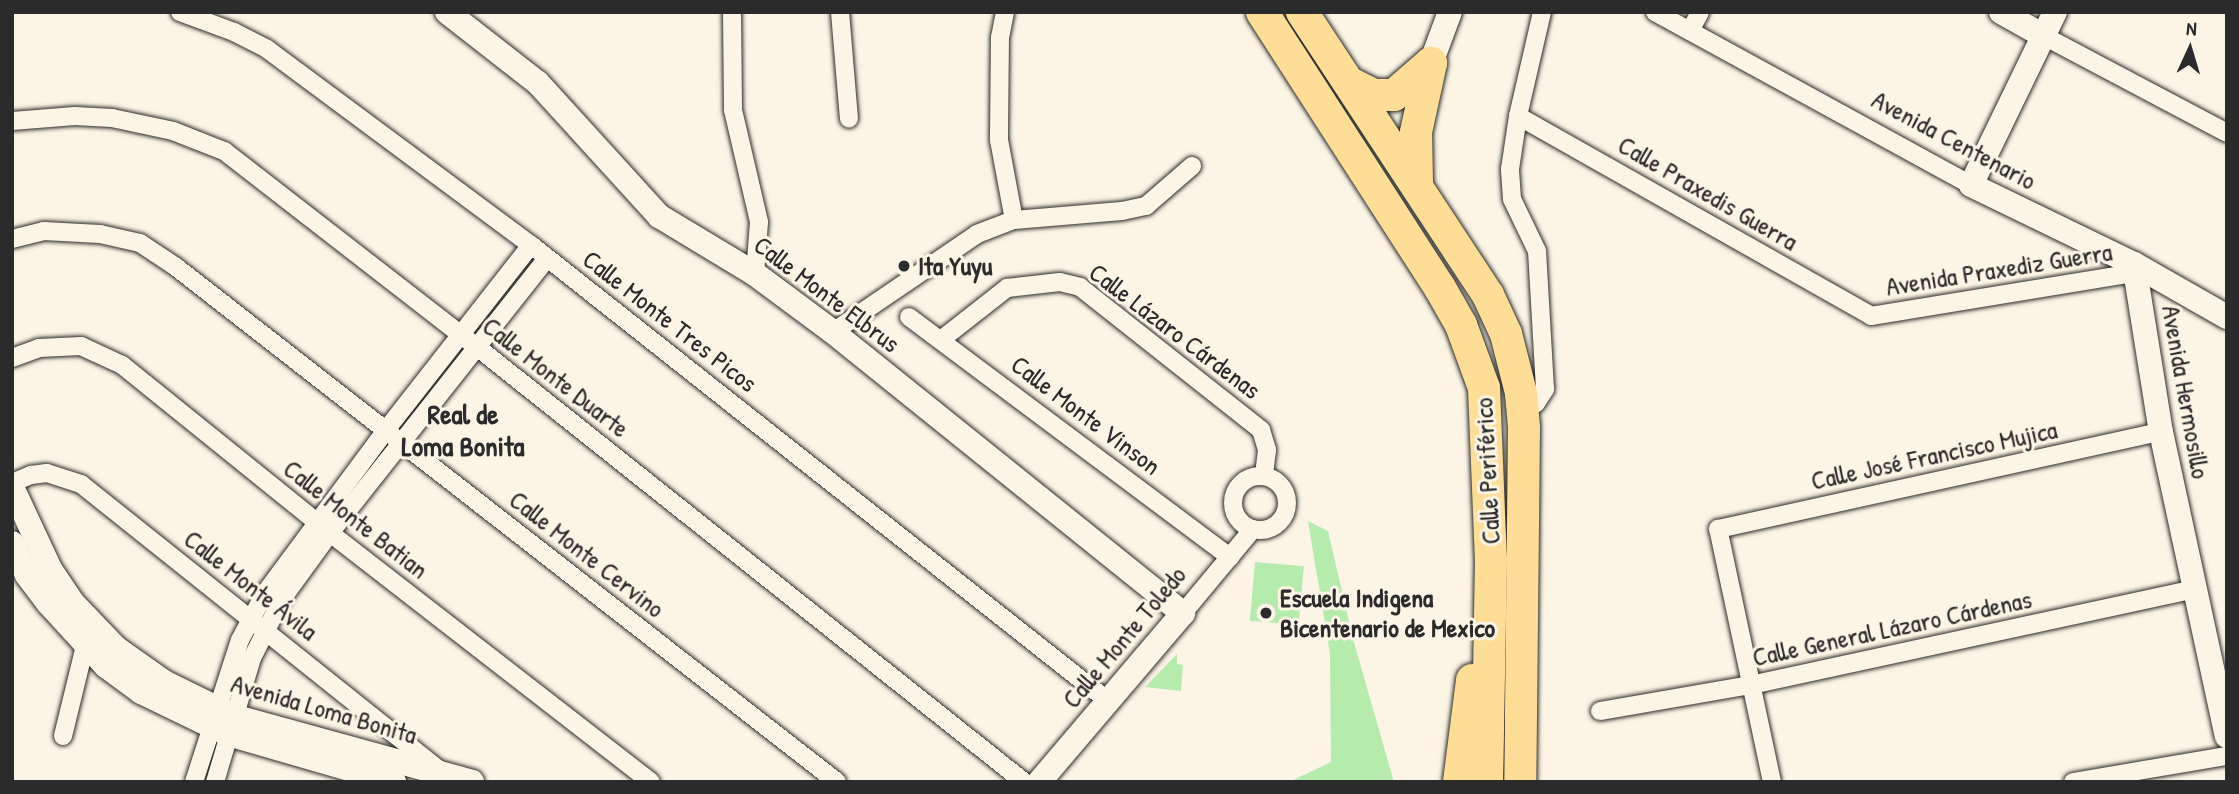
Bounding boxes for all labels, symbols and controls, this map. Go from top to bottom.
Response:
north arrow [2155,14,2225,84]
text: N [2186,15,2197,41]
street label: Avenida Centenario [1867,84,2041,196]
street label: Calle Praxedis Guerra [1613,129,1803,257]
street label: Calle Monte Elbrus [748,229,906,359]
street label: Avenida Praxediz Guerra [1884,236,2114,302]
street label: Calle Monte Tres Picos [577,243,763,399]
place label: Ita Yuyu [918,250,993,282]
street label: Calle Lázaro Cárdenas [1083,256,1267,406]
marker: Ita Yuyu [896,258,912,274]
street label: Avenida Hermosillo [2155,303,2217,481]
street label: Calle Monte Duarte [477,310,635,444]
street label: Calle Monte Vinson [1005,349,1167,481]
district label: Real de Loma Bonita [401,397,525,463]
street label: Calle Periférico [1468,397,1506,545]
street label: Calle José Francisco Mujica [1808,414,2060,496]
street label: Calle Monte Batian [277,453,435,585]
street label: Calle Monte Cervino [503,484,671,624]
street label: Calle Monte Ávila [178,523,324,647]
street label: Calle Monte Toledo [1056,560,1192,714]
place label: Escuela Indigena Bicentenario de Mexico [1280,582,1495,644]
street label: Calle General Lázaro Cárdenas [1750,583,2034,673]
marker: Escuela Indigena Bicentenario de Mexico [1258,605,1274,621]
street label: Avenida Loma Bonita [228,668,420,750]

